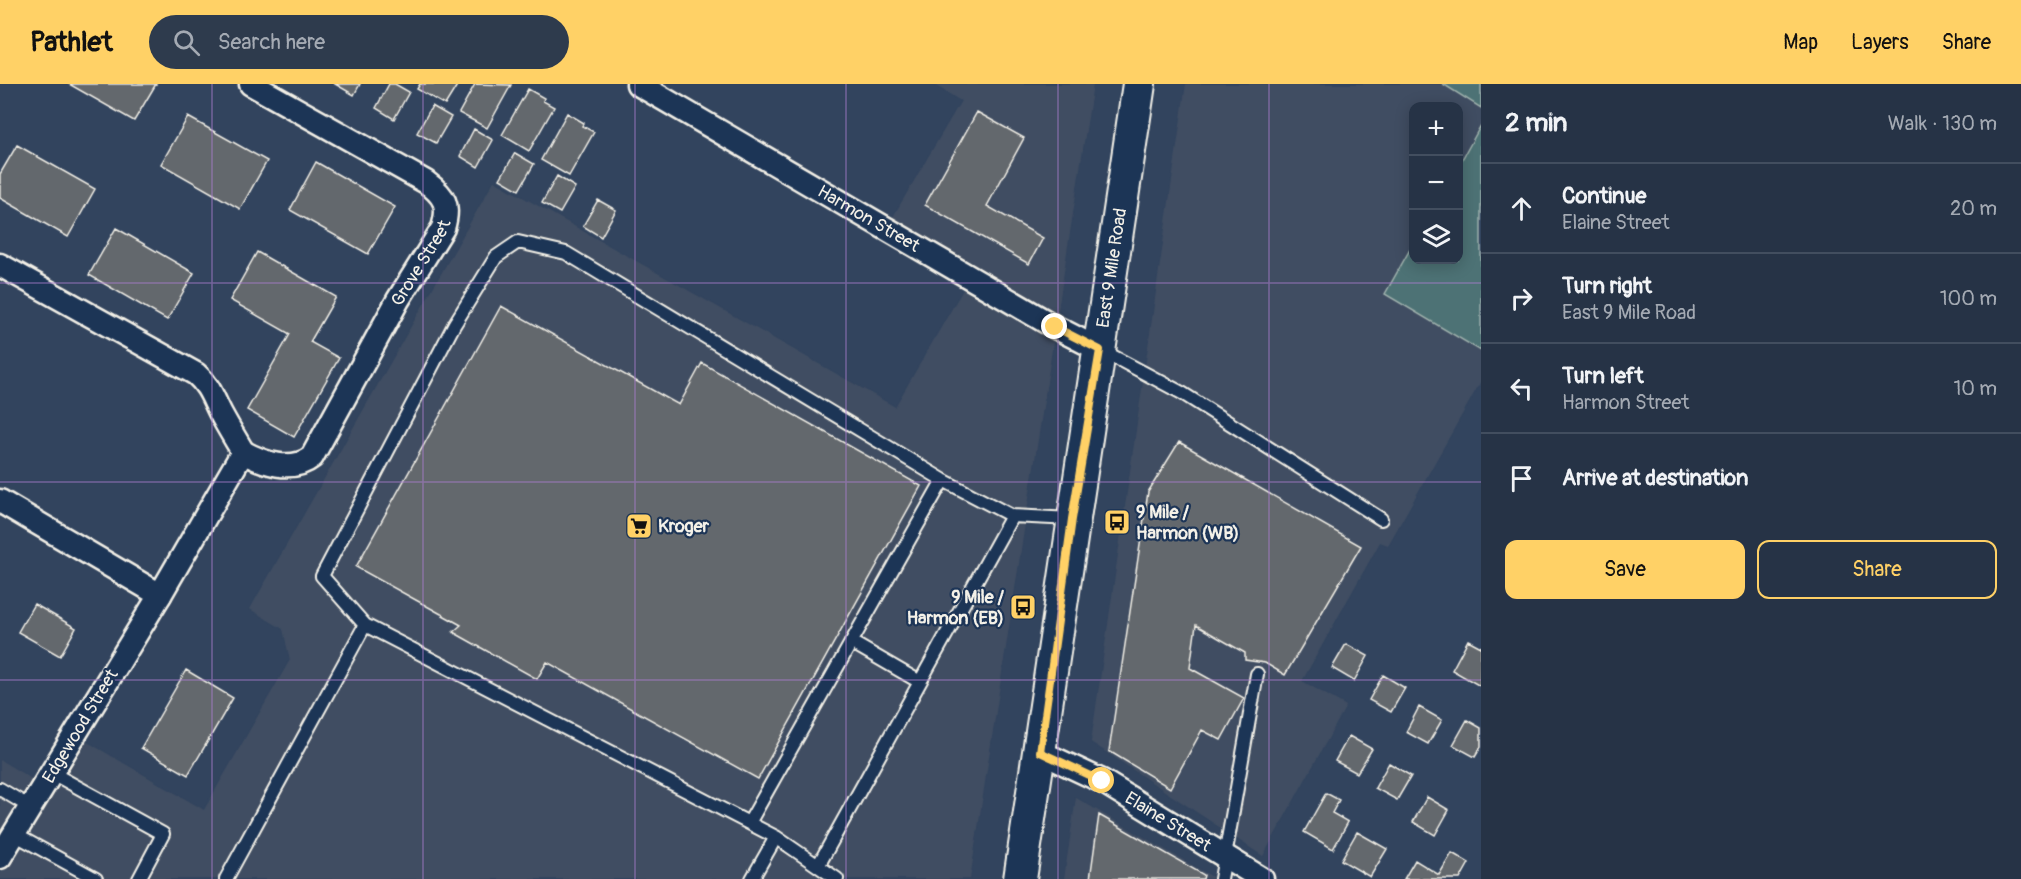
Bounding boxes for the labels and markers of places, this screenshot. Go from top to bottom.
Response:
place label: 9 Mile / Harmon (WB) [1136,501,1239,545]
bus stop icon: 9 Mile / Harmon (WB) [1102,507,1132,537]
supermarket icon: Kroger [624,511,654,541]
place label: Kroger [658,515,710,538]
place label: 9 Mile / Harmon (EB) [907,586,1005,630]
bus stop icon: 9 Mile / Harmon (EB) [1008,592,1038,622]

